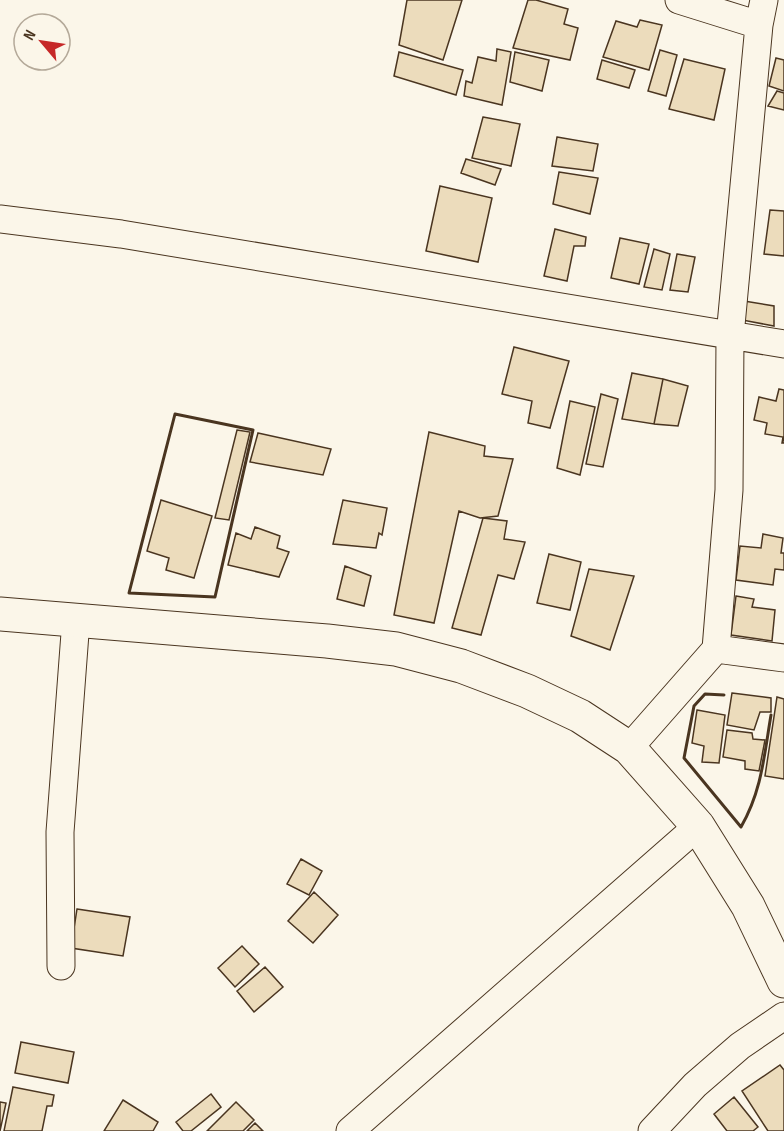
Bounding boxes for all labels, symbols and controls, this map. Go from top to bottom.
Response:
north arrow [12,12,72,72]
text: N [20,27,41,44]

